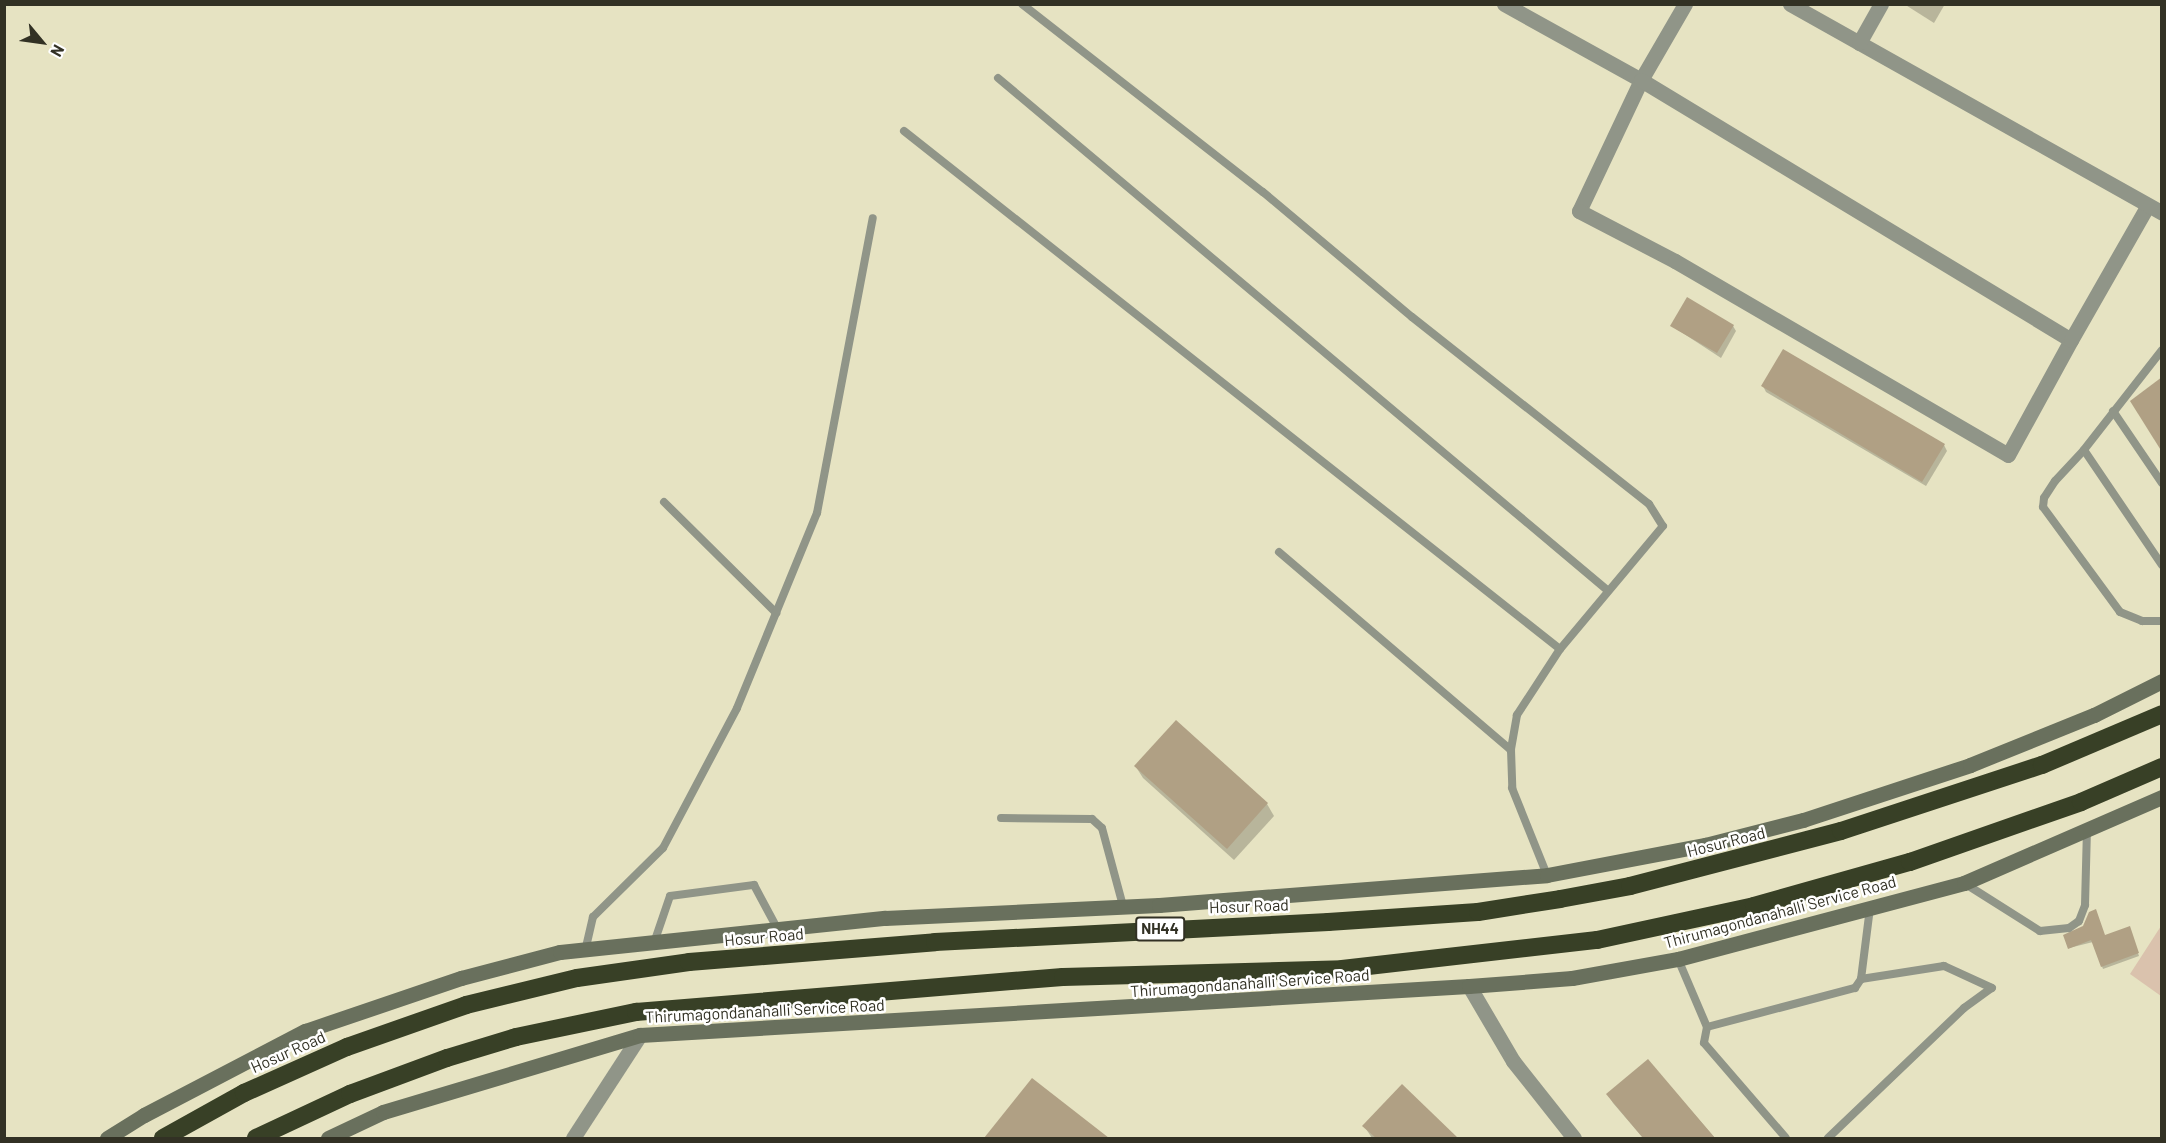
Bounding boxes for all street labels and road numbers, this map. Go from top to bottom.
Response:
street label: Hosur Road [1685,823,1767,861]
street label: Thirumagondanahalli Service Road [1662,872,1898,952]
street label: Hosur Road [1209,895,1289,917]
road number: NH44 [1134,917,1186,941]
street label: Hosur Road [723,924,805,950]
street label: Thirumagondanahalli Service Road [1130,965,1370,1001]
street label: Thirumagondanahalli Service Road [645,995,885,1027]
street label: Hosur Road [248,1027,328,1077]

